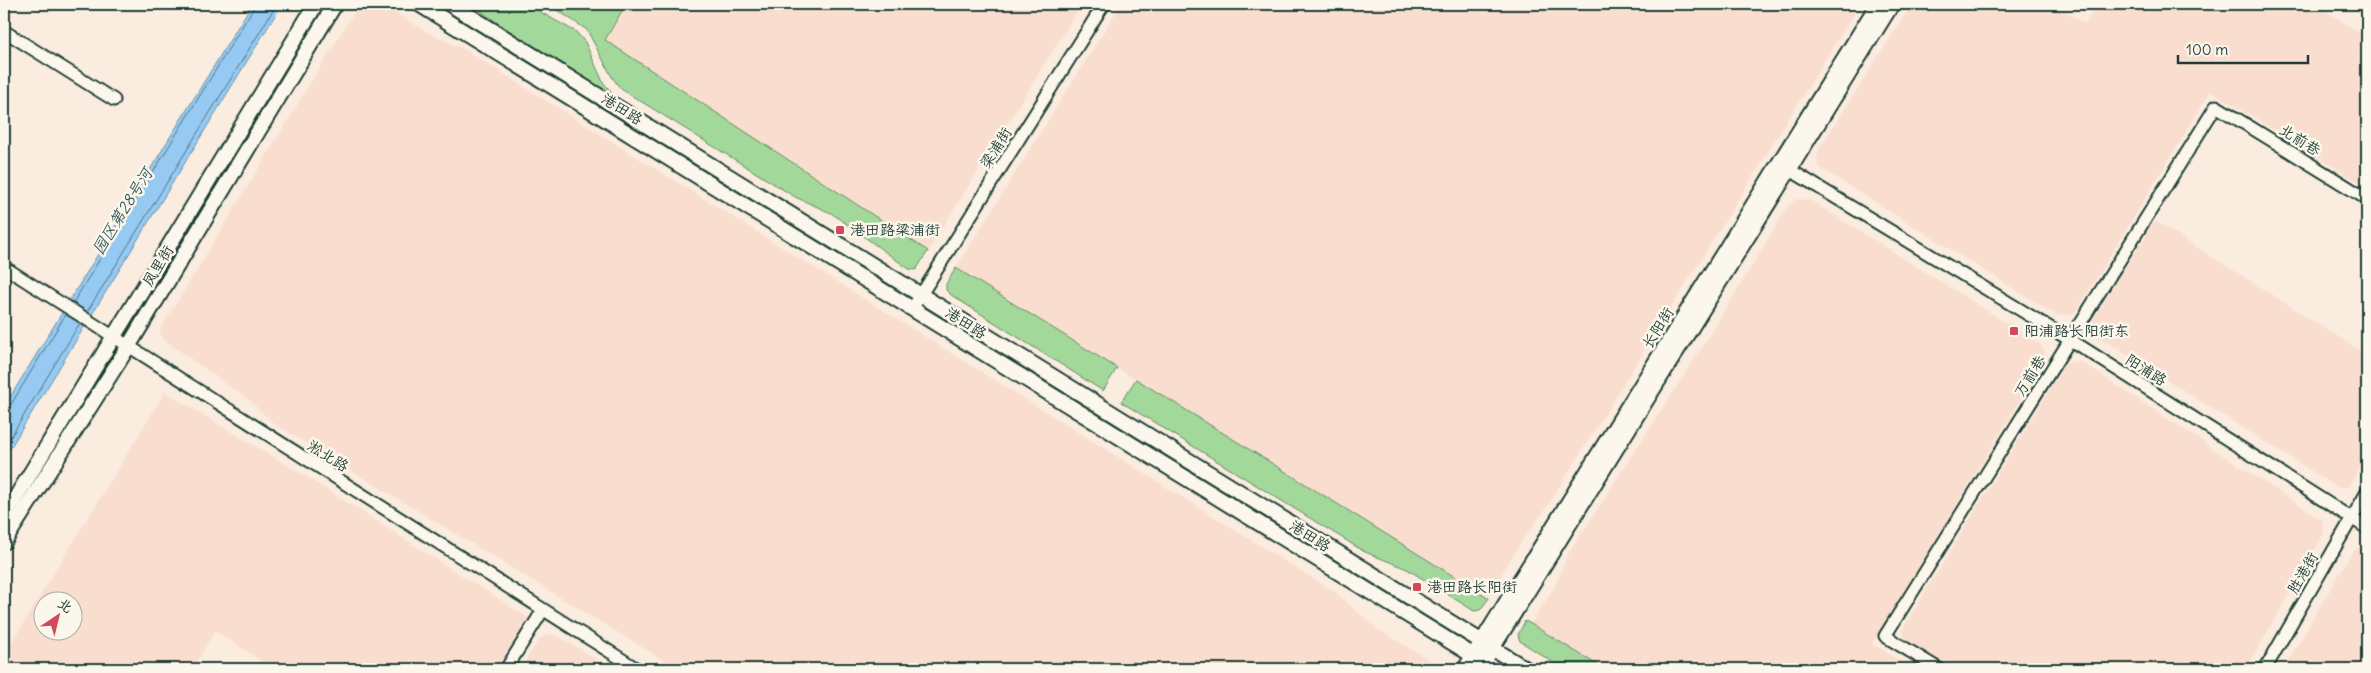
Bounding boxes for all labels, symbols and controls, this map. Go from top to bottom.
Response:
scale bar [2178,32,2308,64]
text: 100 m [2186,40,2228,59]
street label: 港田路 [598,89,646,129]
street label: 北前巷 [2276,120,2324,160]
street label: 梁浦街 [976,124,1016,172]
water label: 园区第28号河 [88,162,158,258]
place label: 港田路梁浦街 [850,220,940,239]
marker: 港田路梁浦街 [834,224,846,236]
street label: 凤里街 [138,242,177,290]
street label: 港田路 [942,303,990,343]
street label: 长阳街 [1638,304,1678,352]
place label: 阳浦路长阳街东 [2024,321,2129,340]
marker: 阳浦路长阳街东 [2008,325,2020,337]
street label: 阳浦路 [2122,350,2170,390]
street label: 万前巷 [2010,352,2050,400]
street label: 淞北路 [304,436,352,476]
street label: 港田路 [1286,516,1334,556]
street label: 胜港街 [2283,549,2322,597]
place label: 港田路长阳街 [1427,577,1517,596]
marker: 港田路长阳街 [1411,581,1423,593]
north arrow [32,590,82,640]
text: 北 [55,594,76,617]

